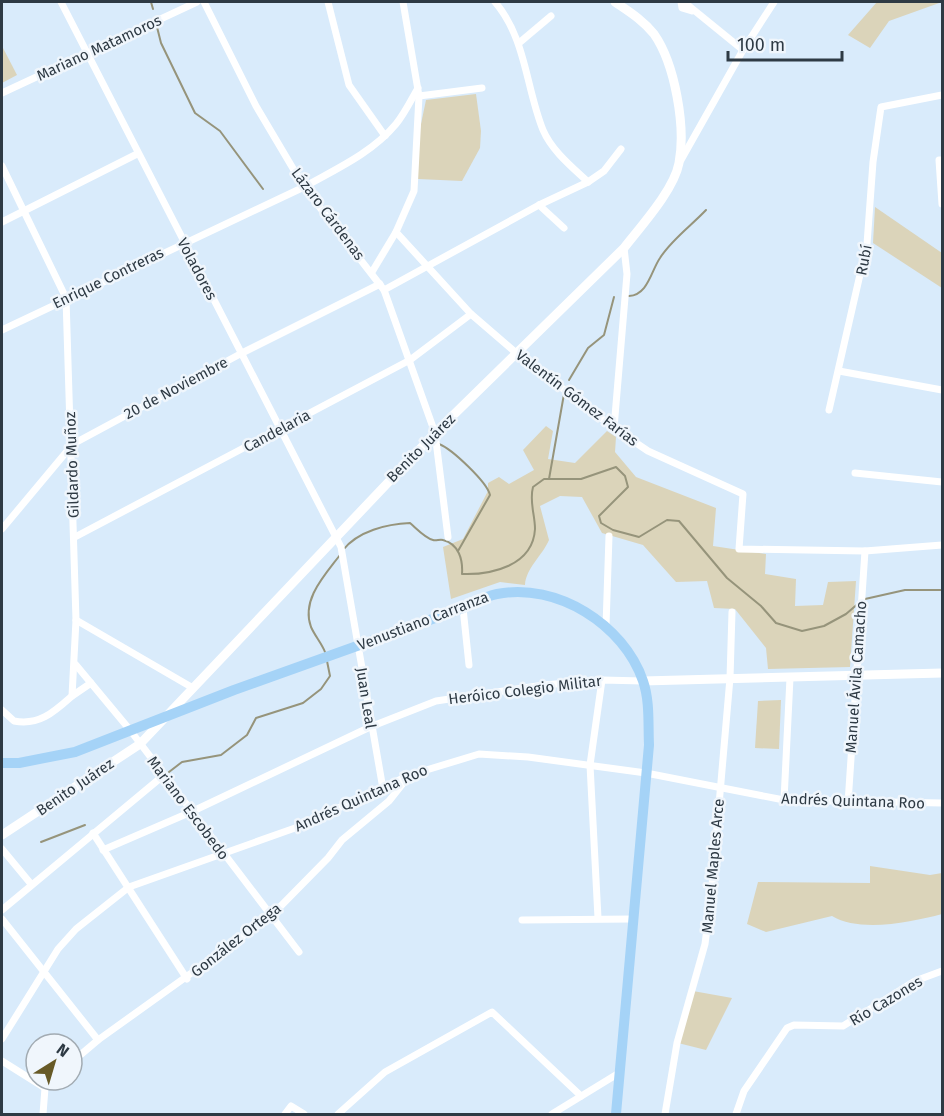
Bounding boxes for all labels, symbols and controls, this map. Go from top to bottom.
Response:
street label: Mariano Matamoros [34,11,164,85]
scale bar [728,24,842,62]
text: 100 m [737,34,785,56]
street label: Lázaro Cárdenas [287,164,369,264]
street label: Voladores [173,235,221,303]
street label: Enrique Contreras [49,243,167,313]
street label: Rubí [852,243,876,277]
street label: Valentín Gómez Farías [512,346,642,450]
street label: 20 de Noviembre [121,353,231,423]
street label: Candelaria [241,406,313,456]
street label: Benito Juárez [383,410,459,486]
street label: Gildardo Muñoz [61,411,83,519]
street label: Venustiano Carranza [355,588,491,654]
street label: Manuel Ávila Camacho [842,600,870,754]
street label: Juan Leal [352,666,380,730]
street label: Heróico Colegio Militar [447,672,603,708]
street label: Mariano Escobedo [143,753,233,863]
street label: Benito Juárez [33,754,118,820]
street label: Andrés Quintana Roo [292,761,430,835]
street label: Andrés Quintana Roo [781,789,925,813]
street label: Manuel Maples Arce [698,798,728,934]
street label: González Ortega [187,899,285,981]
street label: Río Cazones [846,972,926,1030]
north arrow [24,1032,84,1092]
text: N [53,1040,73,1061]

